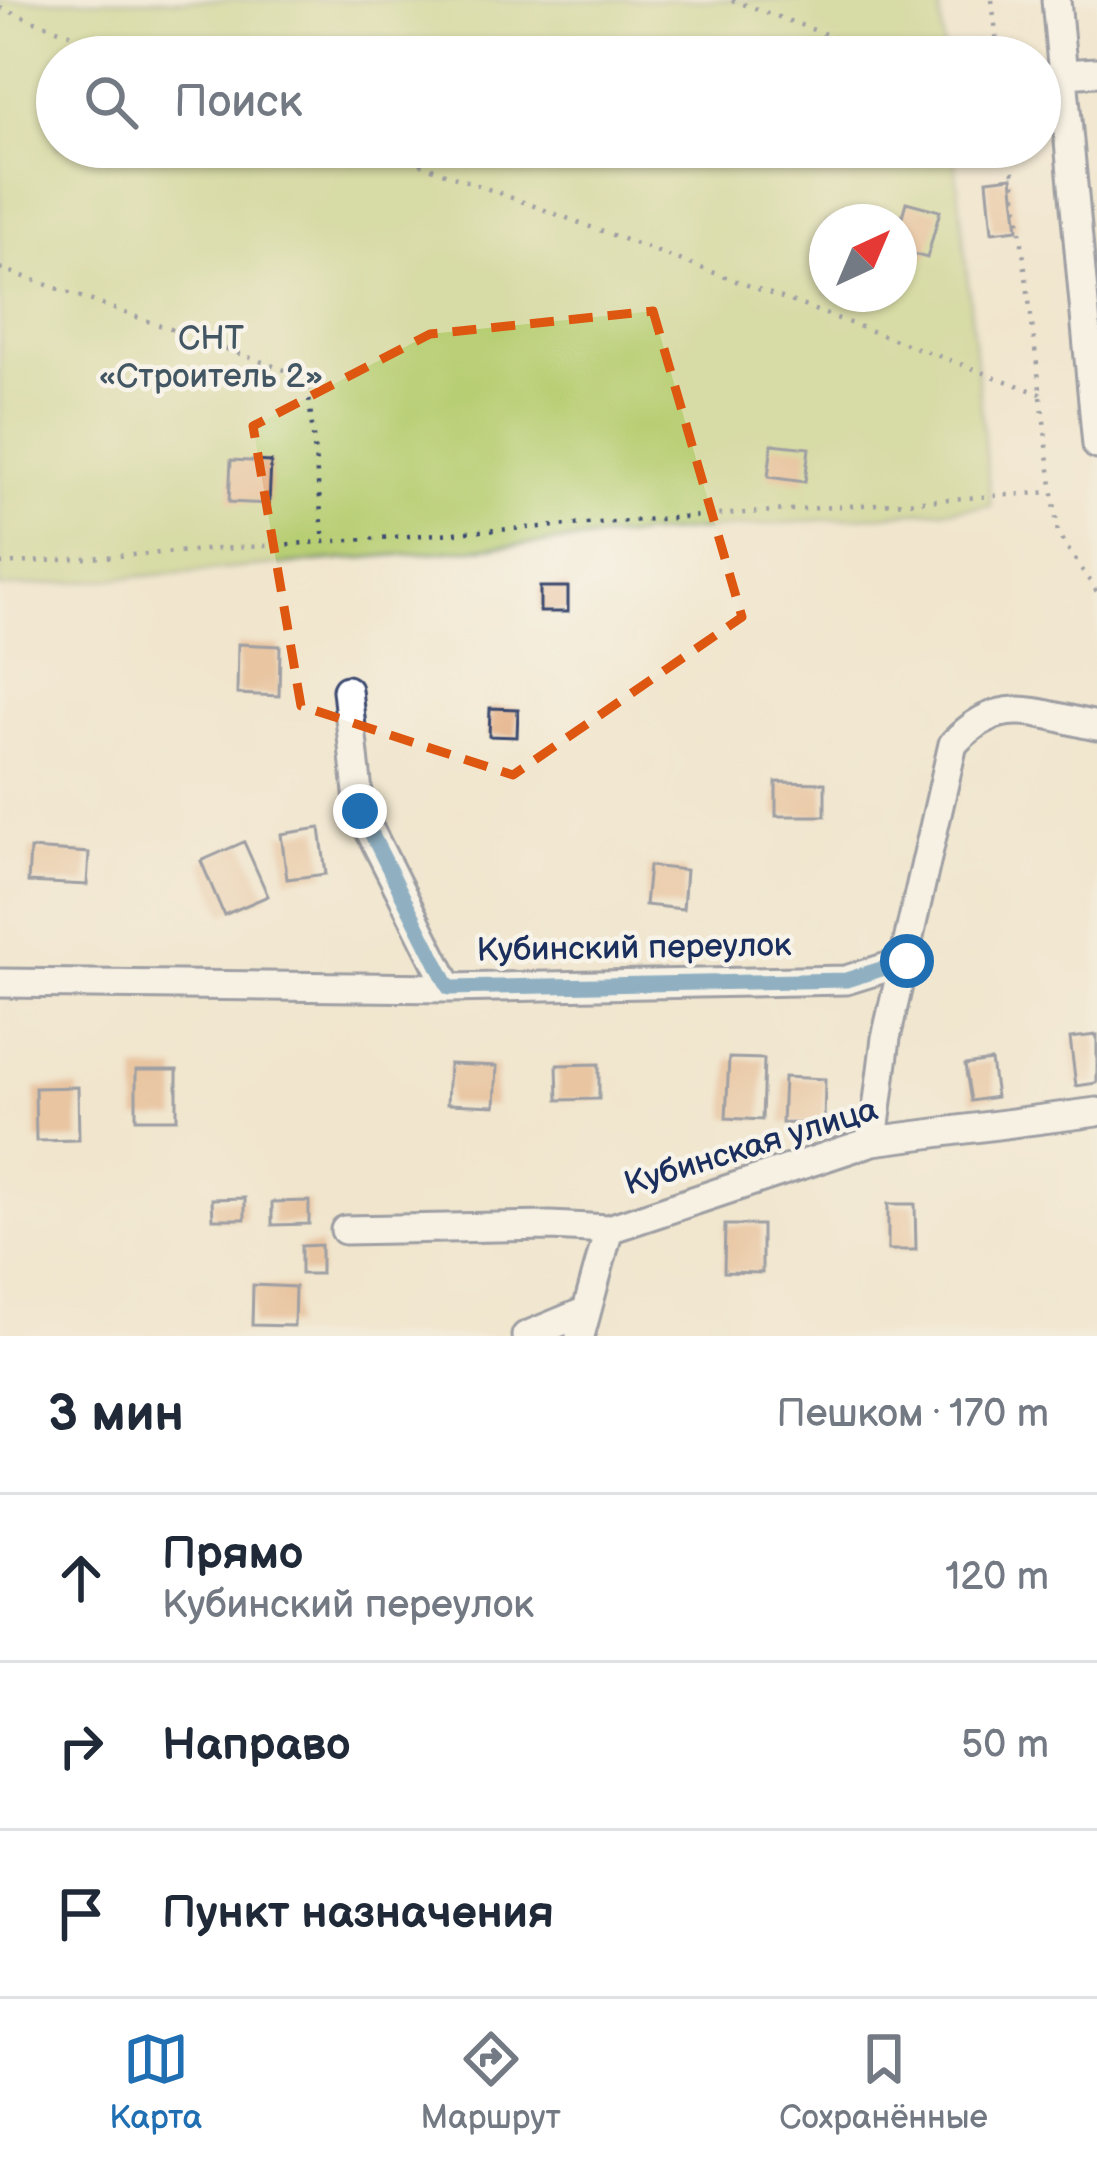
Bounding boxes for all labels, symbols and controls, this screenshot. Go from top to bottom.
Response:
search box [36,36,1061,168]
icon: search [78,69,144,135]
text: Поиск [174,75,302,130]
north arrow [809,204,917,312]
park label: СНТ «Строитель 2» [99,319,323,397]
route end [333,784,387,838]
street label: Кубинский переулок [476,925,792,971]
route start [880,934,934,988]
street label: Кубинская улица [619,1089,883,1205]
text: 3 мин [48,1384,184,1445]
text: Пешком · 170 m [776,1391,1049,1438]
text: Прямо [162,1527,303,1582]
icon: ahead [48,1545,114,1611]
text: 120 m [945,1554,1049,1601]
text: Кубинский переулок [162,1582,534,1629]
icon: right [48,1713,114,1779]
text: Направо [162,1718,351,1773]
text: 50 m [961,1722,1049,1769]
icon: arrive [48,1881,114,1947]
text: Пункт назначения [162,1886,554,1941]
tab: Карта [109,2026,202,2138]
tab: Маршрут [421,2026,561,2138]
tab: Сохранённые [779,2026,988,2138]

